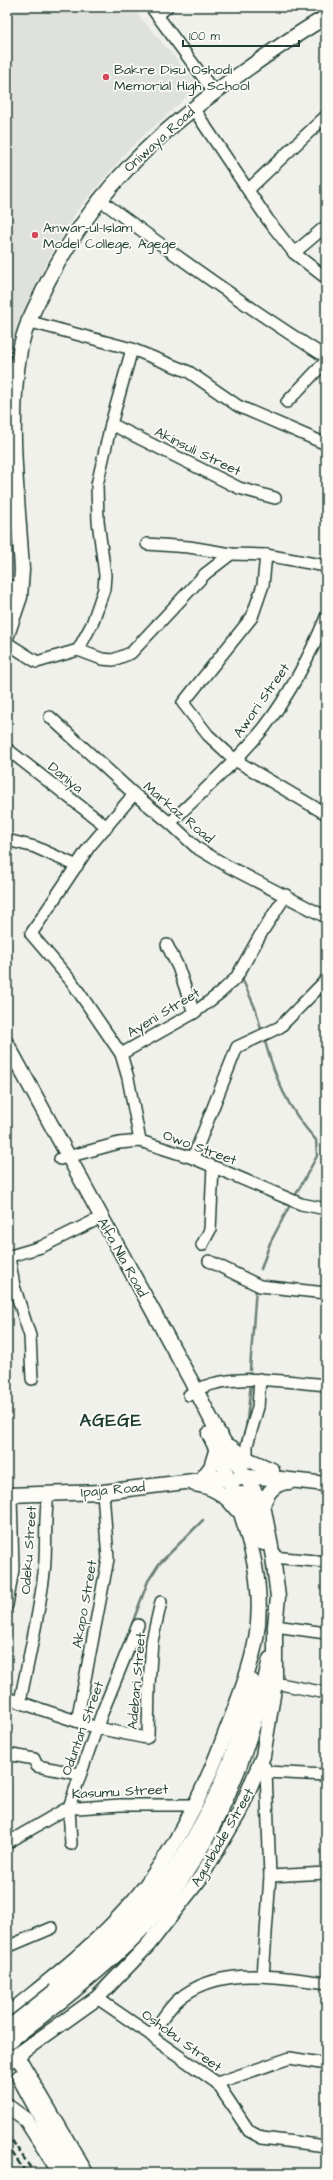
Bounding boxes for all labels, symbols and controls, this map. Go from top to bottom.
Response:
scale bar [183,22,299,48]
text: 100 m [189,28,220,45]
place label: Bakre Disu Oshodi Memorial High School [114,60,250,96]
marker: Bakre Disu Oshodi Memorial High School [101,72,111,82]
street label: Oniwaya Road [120,102,200,177]
place label: Anwar-ul-Islam Model College, Agege [43,218,177,254]
marker: Anwar-ul-Islam Model College, Agege [30,230,40,240]
street label: Akinsuli Street [151,422,244,482]
street label: Awori Street [229,659,295,742]
street label: Daniya [43,757,87,798]
street label: Markaz Road [139,777,218,848]
street label: Ayeni Street [123,983,204,1043]
street label: Owo Street [160,1125,240,1171]
street label: Alfa Nla Road [92,1214,152,1301]
district label: AGEGE [80,1408,142,1433]
street label: Ipaja Road [80,1477,146,1503]
street label: Odeku Street [16,1505,42,1595]
street label: Akapo Street [67,1558,103,1650]
street label: Adebari Street [123,1631,151,1730]
street label: Oduntan Street [57,1678,109,1778]
street label: Kasumu Street [71,1779,169,1805]
street label: Agunbiade Street [186,1784,259,1891]
street label: Oshobu Street [137,2005,226,2077]

